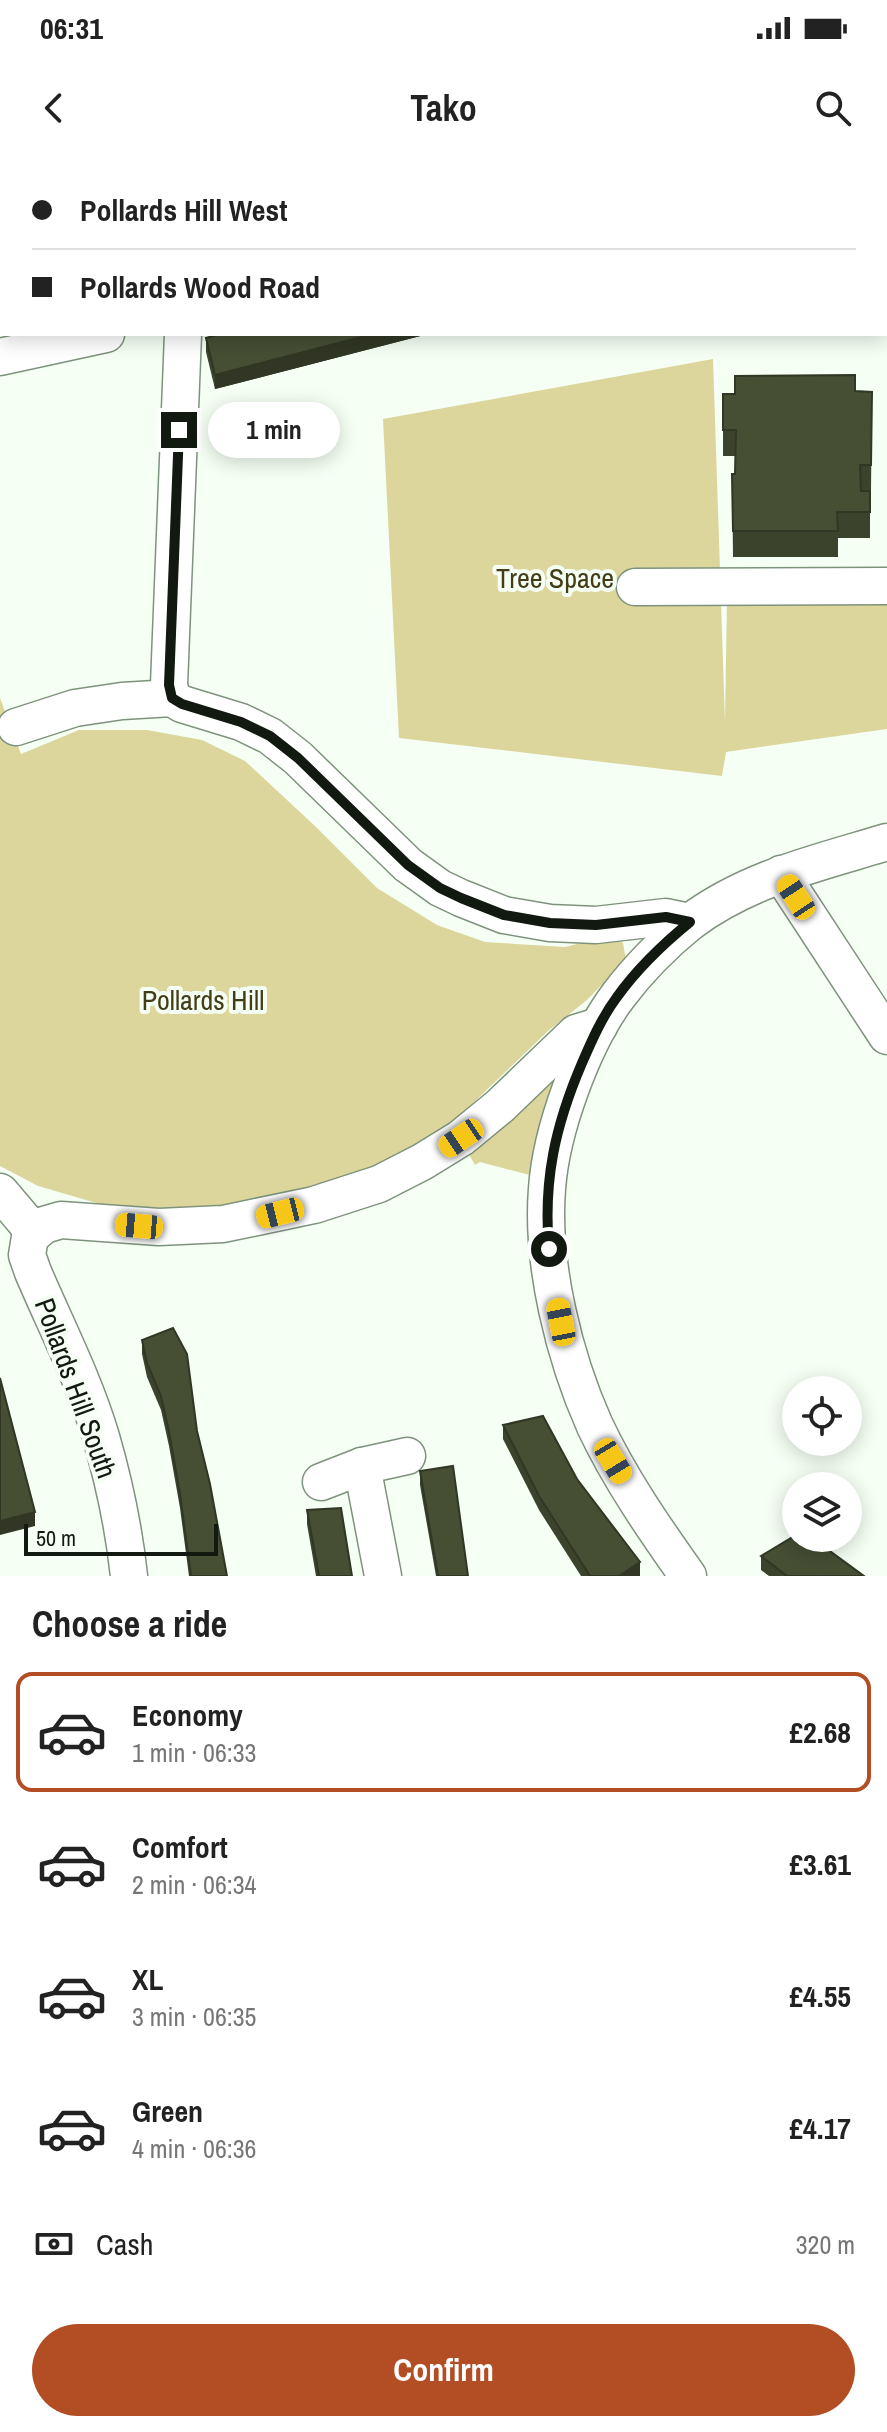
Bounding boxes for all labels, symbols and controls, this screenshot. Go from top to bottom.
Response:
text: 06:31 [40,8,103,48]
text: Tako [410,84,477,132]
icon: back [32,86,76,130]
icon: search [811,86,855,130]
text: Pollards Hill West [80,190,287,230]
text: Pollards Wood Road [80,267,320,307]
callout: 1 min [207,402,339,458]
route end [161,412,197,448]
text: 1 min [246,412,302,447]
park label: Tree Space [496,559,614,597]
car [773,870,819,924]
park label: Pollards Hill [142,981,264,1019]
car [434,1115,488,1161]
car [254,1196,306,1230]
car [114,1212,164,1240]
route start [531,1231,567,1267]
street label: Pollards Hill South [26,1293,126,1483]
car [545,1296,577,1348]
map controls [782,1376,862,1552]
button: locate [782,1376,862,1456]
car [590,1434,636,1488]
button: layers [782,1472,862,1552]
scale bar [24,1520,218,1556]
text: 50 m [36,1523,76,1553]
text: Choose a ride [32,1600,227,1648]
text: Economy [132,1695,243,1735]
icon: car [36,1696,108,1768]
text: £2.68 [789,1712,851,1752]
text: 1 min · 06:33 [132,1735,256,1770]
text: Comfort [132,1827,228,1867]
icon: car [36,1828,108,1900]
text: £3.61 [789,1844,851,1884]
text: 2 min · 06:34 [132,1867,256,1902]
text: XL [132,1959,163,1999]
icon: car [36,1960,108,2032]
text: £4.55 [789,1976,851,2016]
text: 3 min · 06:35 [132,1999,256,2034]
text: Green [132,2091,203,2131]
icon: car [36,2092,108,2164]
text: £4.17 [789,2108,851,2148]
text: 4 min · 06:36 [132,2131,256,2166]
icon: cash [32,2222,76,2266]
text: Cash [96,2224,153,2264]
text: 320 m [796,2227,855,2262]
button: Confirm [32,2324,855,2416]

